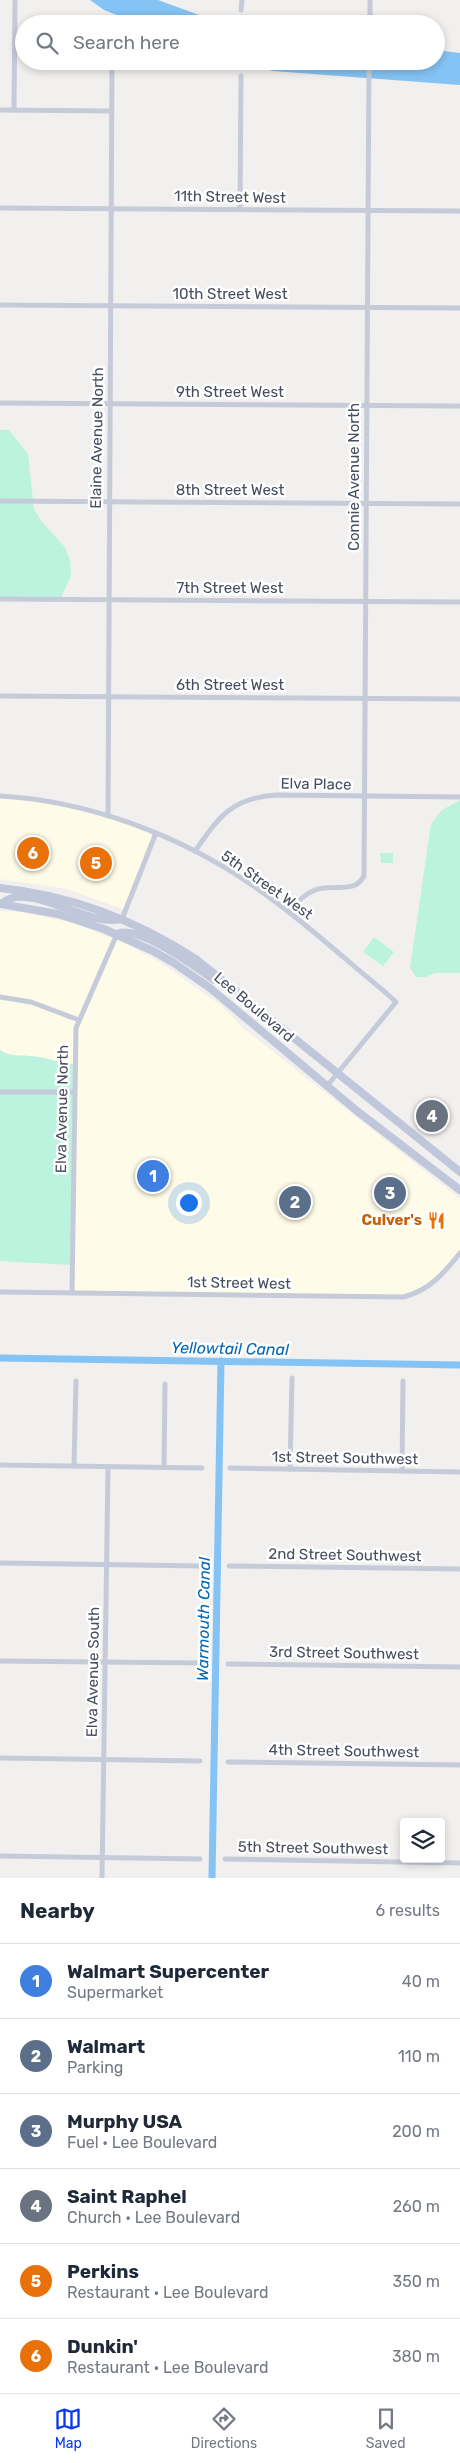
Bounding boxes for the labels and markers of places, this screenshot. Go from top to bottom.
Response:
pin: 6 [17,834,49,872]
pin: 5 [80,844,112,882]
pin: 4 [416,1097,448,1135]
pin: 1 [137,1157,169,1195]
pin: 3 [374,1174,406,1212]
pin: 2 [279,1183,311,1221]
restaurant icon: Culver's [426,1210,446,1230]
place label: Culver's [362,1211,422,1229]

